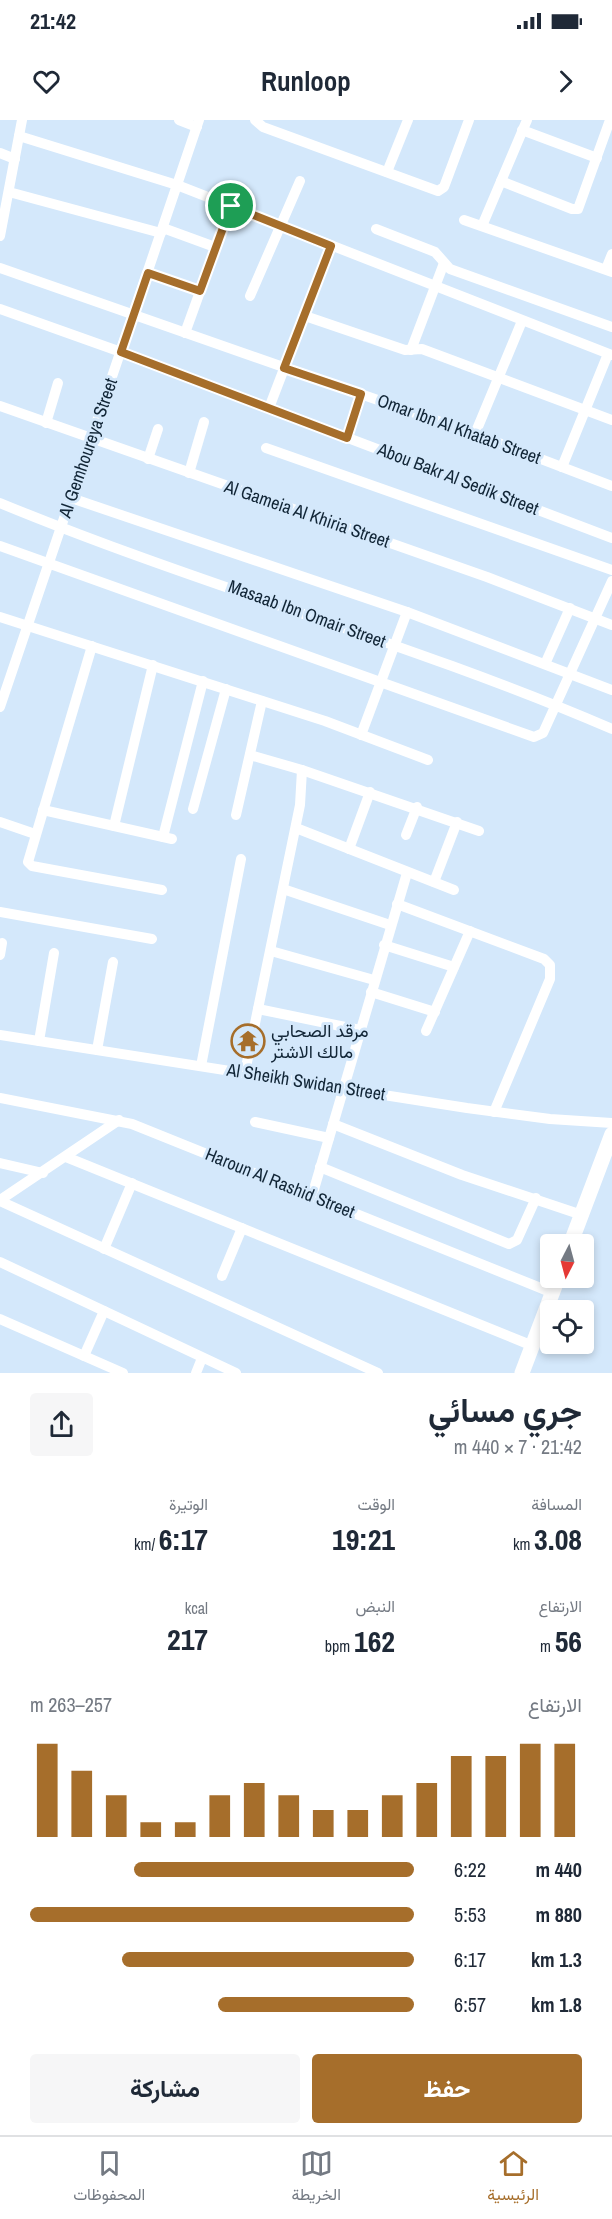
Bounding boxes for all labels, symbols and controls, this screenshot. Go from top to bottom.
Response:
text: 21:42 [30,6,76,36]
text: Runloop [261,63,351,99]
icon: heart [30,65,63,98]
icon: forward [549,65,582,98]
pin [205,180,256,231]
icon: arrive [214,189,247,222]
street label: Al Gemhoureya Street [52,375,123,522]
street label: Omar Ibn Al Khatab Street [374,387,544,470]
street label: Abou Bakr Al Sedik Street [373,436,542,521]
street label: Al Gameia Al Khiria Street [220,473,393,554]
street label: Masaab Ibn Omair Street [225,573,389,654]
place label: مرقد الصحابي مالك الاشتر [270,1018,369,1064]
temple icon: مرقد الصحابي مالك الاشتر [230,1023,266,1059]
street label: Al Sheikh Swidan Street [224,1056,387,1106]
street label: Haroun Al Rashid Street [202,1141,359,1224]
north arrow [540,1234,594,1288]
map controls [540,1234,594,1354]
button: locate [540,1300,594,1354]
text: جري مسائي [428,1388,582,1432]
button: share [30,1393,93,1456]
text: 21:42 · 7 × 440 m [454,1433,582,1460]
text: الوتيرة [169,1493,208,1515]
text: الوقت [357,1493,395,1515]
text: المسافة [531,1493,582,1515]
text: 6:17 [159,1519,208,1559]
text: 19:21 [332,1519,395,1559]
text: 3.08 [534,1519,582,1559]
text: /km [134,1533,159,1555]
text: km [513,1533,534,1555]
text: النبض [355,1595,395,1617]
text: الارتفاع [539,1595,582,1617]
text: kcal [185,1597,208,1619]
text: 217 [167,1619,208,1659]
text: 162 [354,1621,395,1661]
text: 56 [555,1621,582,1661]
text: bpm [325,1635,354,1657]
text: m [540,1635,555,1657]
text: 257–263 m [30,1691,112,1718]
text: الارتفاع [528,1691,582,1718]
text: 6:22 [454,1856,486,1883]
text: 440 m [535,1856,582,1883]
text: 5:53 [454,1901,486,1928]
text: 880 m [535,1901,582,1928]
text: 6:17 [454,1946,486,1973]
text: 1.3 km [531,1946,582,1973]
text: 6:57 [454,1991,486,2018]
text: 1.8 km [531,1991,582,2018]
button: مشاركة [30,2054,300,2123]
button: حفظ [312,2054,582,2123]
tab: المحفوظات [73,2147,145,2209]
tab: الخريطة [291,2147,341,2209]
tab: الرئيسية [487,2147,539,2209]

